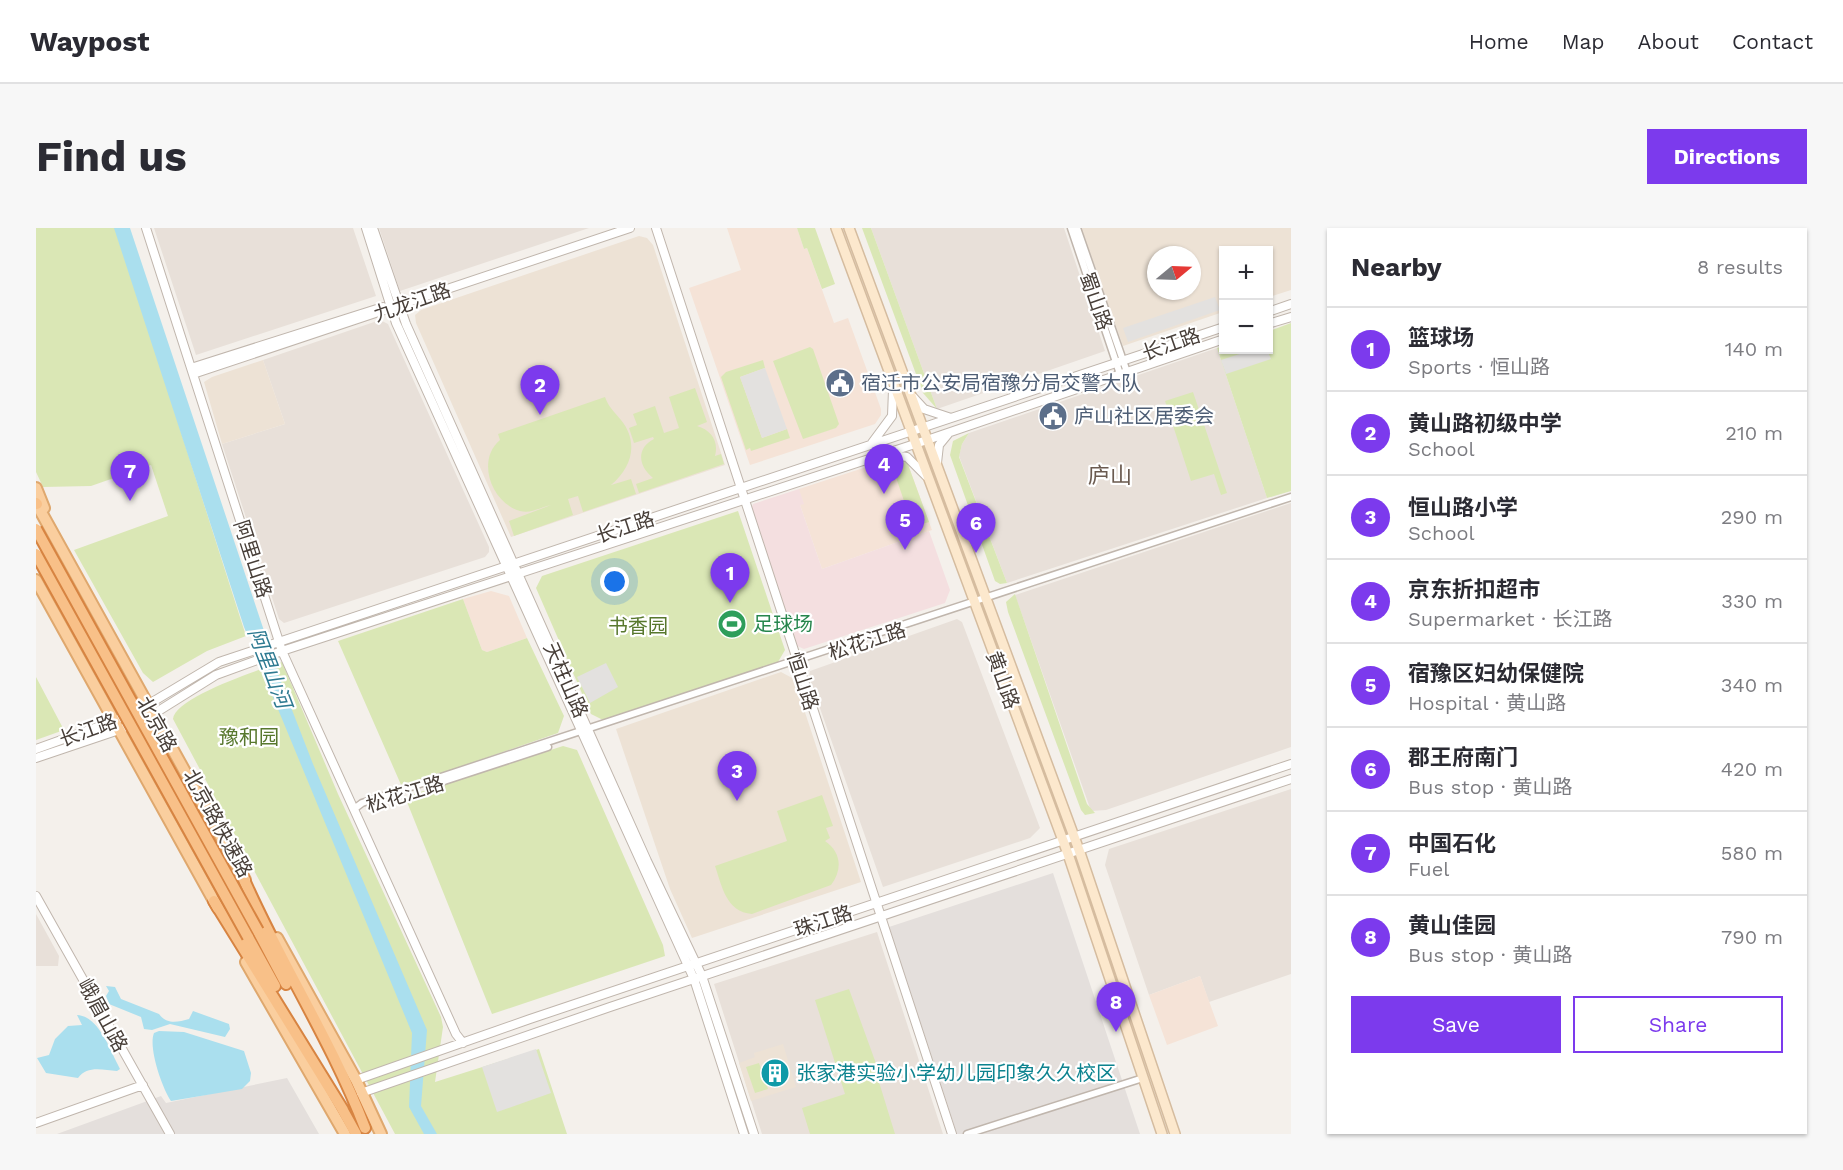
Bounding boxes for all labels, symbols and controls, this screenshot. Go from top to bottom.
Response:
text: Waypost [30,25,149,58]
text: Home [1469,29,1529,54]
text: Map [1562,29,1605,54]
text: About [1638,29,1699,54]
text: Contact [1732,29,1813,54]
button: Directions [1647,129,1807,184]
text: Find us [36,132,187,181]
north arrow [1147,246,1201,300]
map controls [1219,246,1273,354]
button: + [1219,246,1273,300]
text: Nearby [1351,252,1442,282]
text: 8 results [1697,255,1783,279]
street label: 蜀山路 [1075,269,1117,333]
street label: 九龙江路 [370,278,454,326]
button: − [1219,300,1273,354]
street label: 长江路 [1139,323,1203,365]
text: 篮球场 [1408,325,1474,350]
text: 1 [1366,337,1375,361]
text: 140 m [1725,337,1783,361]
text: Sports · 恒山路 [1408,355,1550,379]
pin: 2 [520,366,560,415]
public building icon: 宿迁市公安局宿豫分局交警大队 [824,367,856,399]
place label: 宿迁市公安局宿豫分局交警大队 [861,371,1141,395]
public building icon: 庐山社区居委会 [1037,400,1069,432]
place label: 庐山社区居委会 [1074,404,1214,428]
text: 黄山路初级中学 [1408,411,1562,436]
text: 2 [1365,421,1376,445]
text: 210 m [1725,421,1783,445]
text: School [1408,437,1475,461]
pin: 4 [864,444,904,494]
pin: 7 [110,452,149,501]
district label: 庐山 [1088,463,1132,488]
text: 恒山路小学 [1408,495,1518,520]
pin: 5 [886,500,924,550]
pin: 6 [956,504,996,553]
text: 3 [1365,505,1376,529]
text: 290 m [1721,505,1783,529]
street label: 长江路 [593,506,657,548]
street label: 阿里山路 [229,517,277,601]
text: School [1408,521,1475,545]
pin: 1 [710,554,750,603]
your location [600,567,629,596]
text: 京东折扣超市 [1408,577,1540,602]
text: 4 [1364,589,1377,613]
text: 330 m [1721,589,1783,613]
text: Supermarket · 长江路 [1408,607,1613,631]
sports icon: 足球场 [716,608,748,640]
place label: 足球场 [753,612,813,636]
park label: 书香园 [608,614,668,638]
street label: 松花江路 [825,617,909,665]
water label: 阿里山河 [243,624,298,715]
street label: 天柱山路 [539,639,593,721]
street label: 黄山路 [981,648,1025,712]
street label: 恒山路 [782,649,824,713]
text: 宿豫区妇幼保健院 [1408,661,1584,686]
text: 5 [1365,673,1376,697]
text: 340 m [1721,673,1783,697]
text: Hospital · 黄山路 [1408,691,1566,715]
street label: 北京路 [132,692,182,756]
street label: 长江路 [56,708,120,752]
park label: 豫和园 [219,725,279,749]
text: 郡王府南门 [1408,745,1518,770]
pin: 3 [718,752,756,801]
text: 6 [1364,757,1377,781]
text: 420 m [1721,757,1783,781]
street label: 北京路快速路 [178,765,258,881]
street label: 松花江路 [363,771,447,817]
text: Bus stop · 黄山路 [1408,775,1572,799]
text: 中国石化 [1408,831,1496,856]
text: 7 [1364,841,1377,865]
text: 580 m [1721,841,1783,865]
text: Fuel [1408,857,1449,881]
street label: 珠江路 [791,900,855,942]
text: 黄山佳园 [1408,913,1496,938]
text: 8 [1364,925,1377,949]
text: 790 m [1721,925,1783,949]
text: Bus stop · 黄山路 [1408,943,1572,967]
street label: 峨眉山路 [73,974,133,1056]
pin: 8 [1096,982,1136,1032]
button: Save [1351,996,1561,1053]
button: Share [1573,996,1783,1053]
building icon: 张家港实验小学幼儿园印象久久校区 [759,1057,791,1089]
place label: 张家港实验小学幼儿园印象久久校区 [796,1061,1116,1085]

